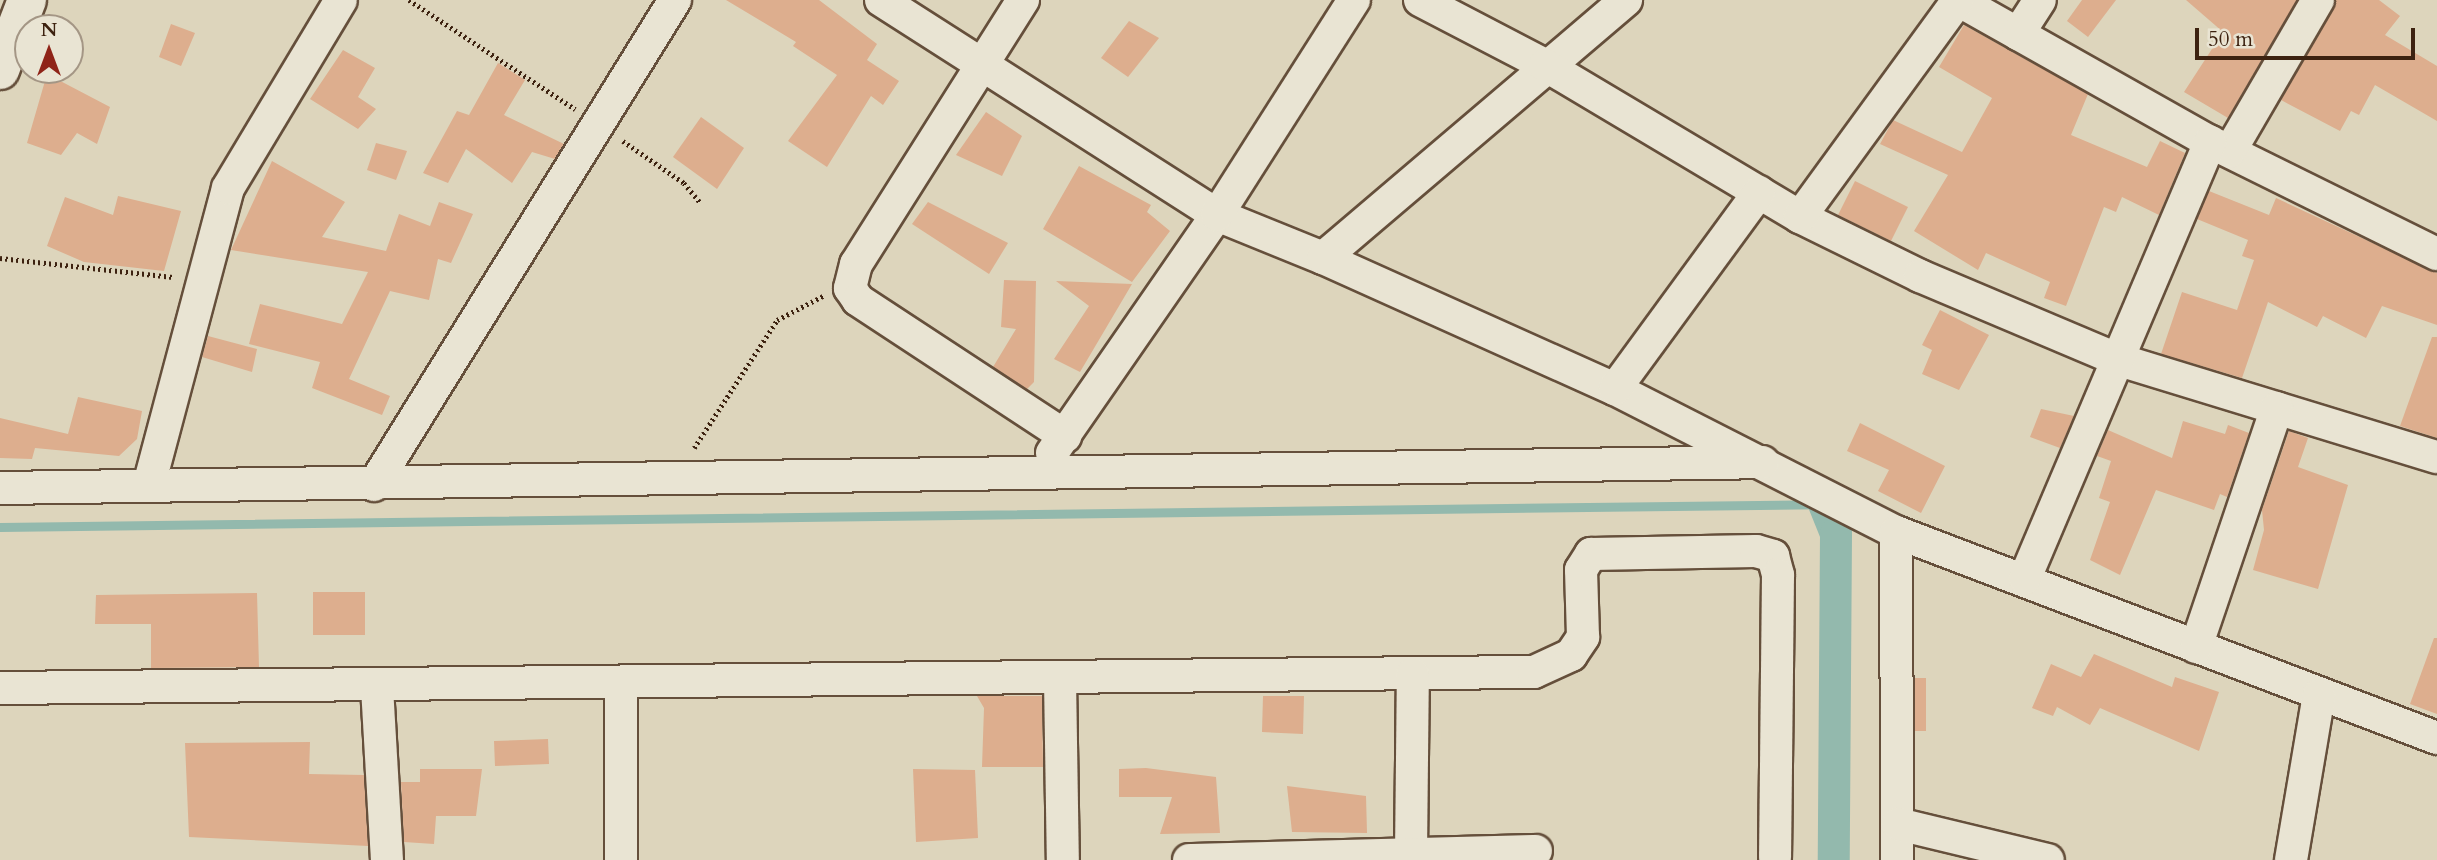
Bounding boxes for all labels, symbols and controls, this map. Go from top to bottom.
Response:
north arrow [14,14,84,84]
scale bar [2199,14,2420,58]
text: N [41,17,57,43]
text: 50 m [2208,25,2253,54]

